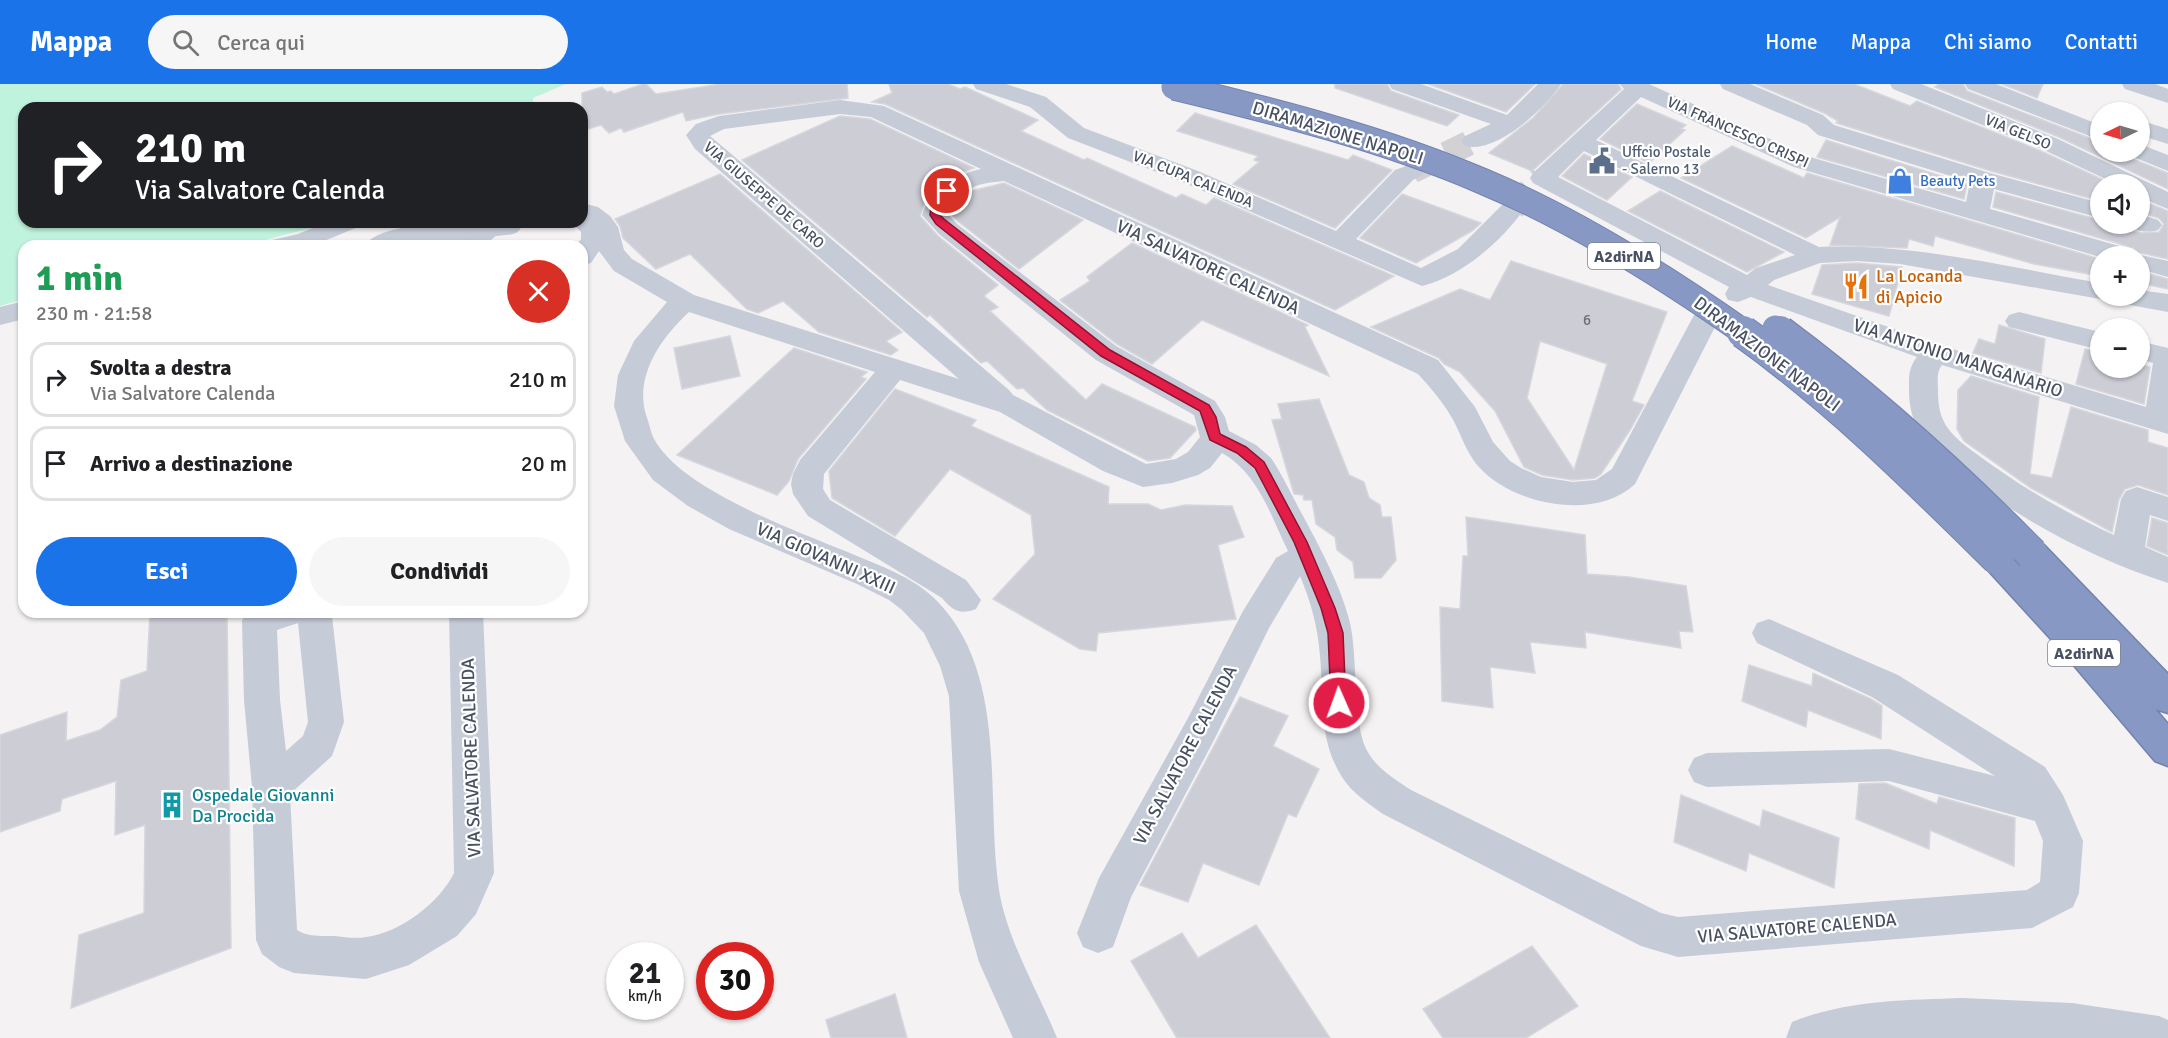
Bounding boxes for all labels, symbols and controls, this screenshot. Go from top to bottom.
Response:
search box [148,15,568,69]
text: Mappa [30,25,112,59]
icon: search [169,26,202,59]
text: Cerca qui [217,29,305,56]
text: Home [1765,29,1818,55]
text: Mappa [1851,29,1911,55]
text: Chi siamo [1944,29,2032,55]
text: Contatti [2065,29,2138,55]
street label: VIA FRANCESCO CRISPI [1664,93,1812,171]
street label: DIRAMAZIONE NAPOLI [1250,96,1426,170]
north arrow [2090,102,2150,162]
map controls [2090,102,2150,378]
street label: VIA GELSO [1982,111,2054,153]
text: 210 m [135,123,246,174]
icon: right [36,126,114,204]
street label: VIA GIUSEPPE DE CARO [700,138,828,252]
place label: Uffcio Postale - Salerno 13 [1622,143,1711,178]
public building icon: Uffcio Postale - Salerno 13 [1587,146,1617,176]
street label: VIA CUPA CALENDA [1130,147,1256,211]
pin [921,165,972,216]
shop icon: Beauty Pets [1885,166,1915,196]
place label: Beauty Pets [1920,172,1996,190]
text: Via Salvatore Calenda [135,174,385,207]
icon: arrive [930,174,963,207]
button: sound [2090,174,2150,234]
street label: VIA SALVATORE CALENDA [1113,215,1303,319]
road number: A2dirNA [1588,243,1660,269]
button: + [2090,246,2150,306]
text: 1 min [36,256,123,301]
button: close [507,260,570,323]
place label: La Locanda di Apicio [1876,265,1963,308]
restaurant icon: La Locanda di Apicio [1841,271,1871,301]
street label: DIRAMAZIONE NAPOLI [1689,292,1845,416]
text: 230 m · 21:58 [36,301,152,326]
house number: 6 [1583,311,1591,329]
street label: VIA ANTONIO MANGANARIO [1851,314,2065,402]
button: − [2090,318,2150,378]
text: Svolta a destra [90,354,231,381]
icon: right [39,363,72,396]
text: 210 m [509,366,567,393]
text: Via Salvatore Calenda [90,381,275,406]
icon: arrive [39,447,72,480]
text: Arrivo a destinazione [90,450,293,477]
text: 20 m [521,450,567,477]
street label: VIA GIOVANNI XXIII [753,517,899,599]
button: Esci [36,537,297,606]
button: Condividi [309,537,570,606]
road number: A2dirNA [2048,640,2120,666]
street label: VIA SALVATORE CALENDA [457,658,485,858]
street label: VIA SALVATORE CALENDA [1128,662,1242,848]
position arrow [1307,671,1371,735]
place label: Ospedale Giovanni Da Procida [192,784,334,827]
building icon: Ospedale Giovanni Da Procida [157,790,187,820]
street label: VIA SALVATORE CALENDA [1697,908,1897,948]
speed limit sign: 30 [696,942,774,1020]
text: 21 [629,955,661,992]
text: km/h [628,987,662,1005]

